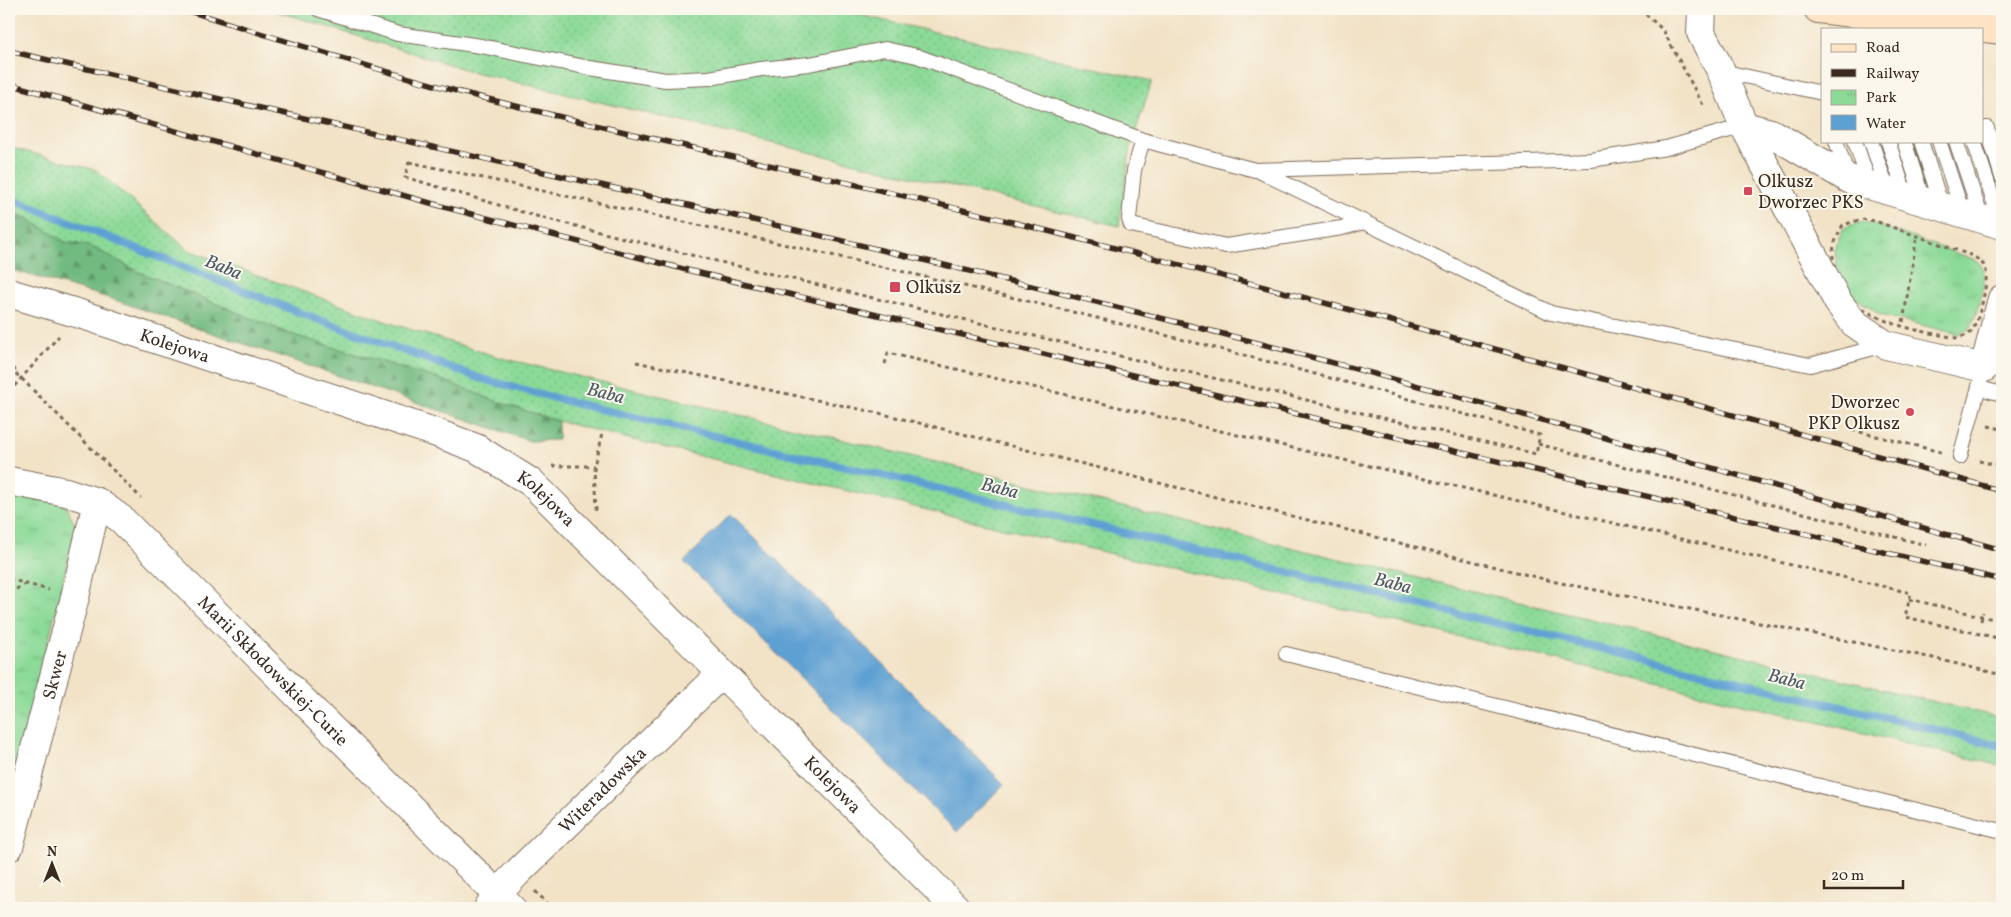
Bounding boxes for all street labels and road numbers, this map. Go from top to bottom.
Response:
street label: Kolejowa [136,324,213,370]
street label: Kolejowa [512,466,580,533]
street label: Marii Skłodowskiej-Curie [191,591,353,753]
street label: Skwer [37,648,74,702]
street label: Witeradowska [554,742,653,840]
street label: Kolejowa [797,751,866,820]

